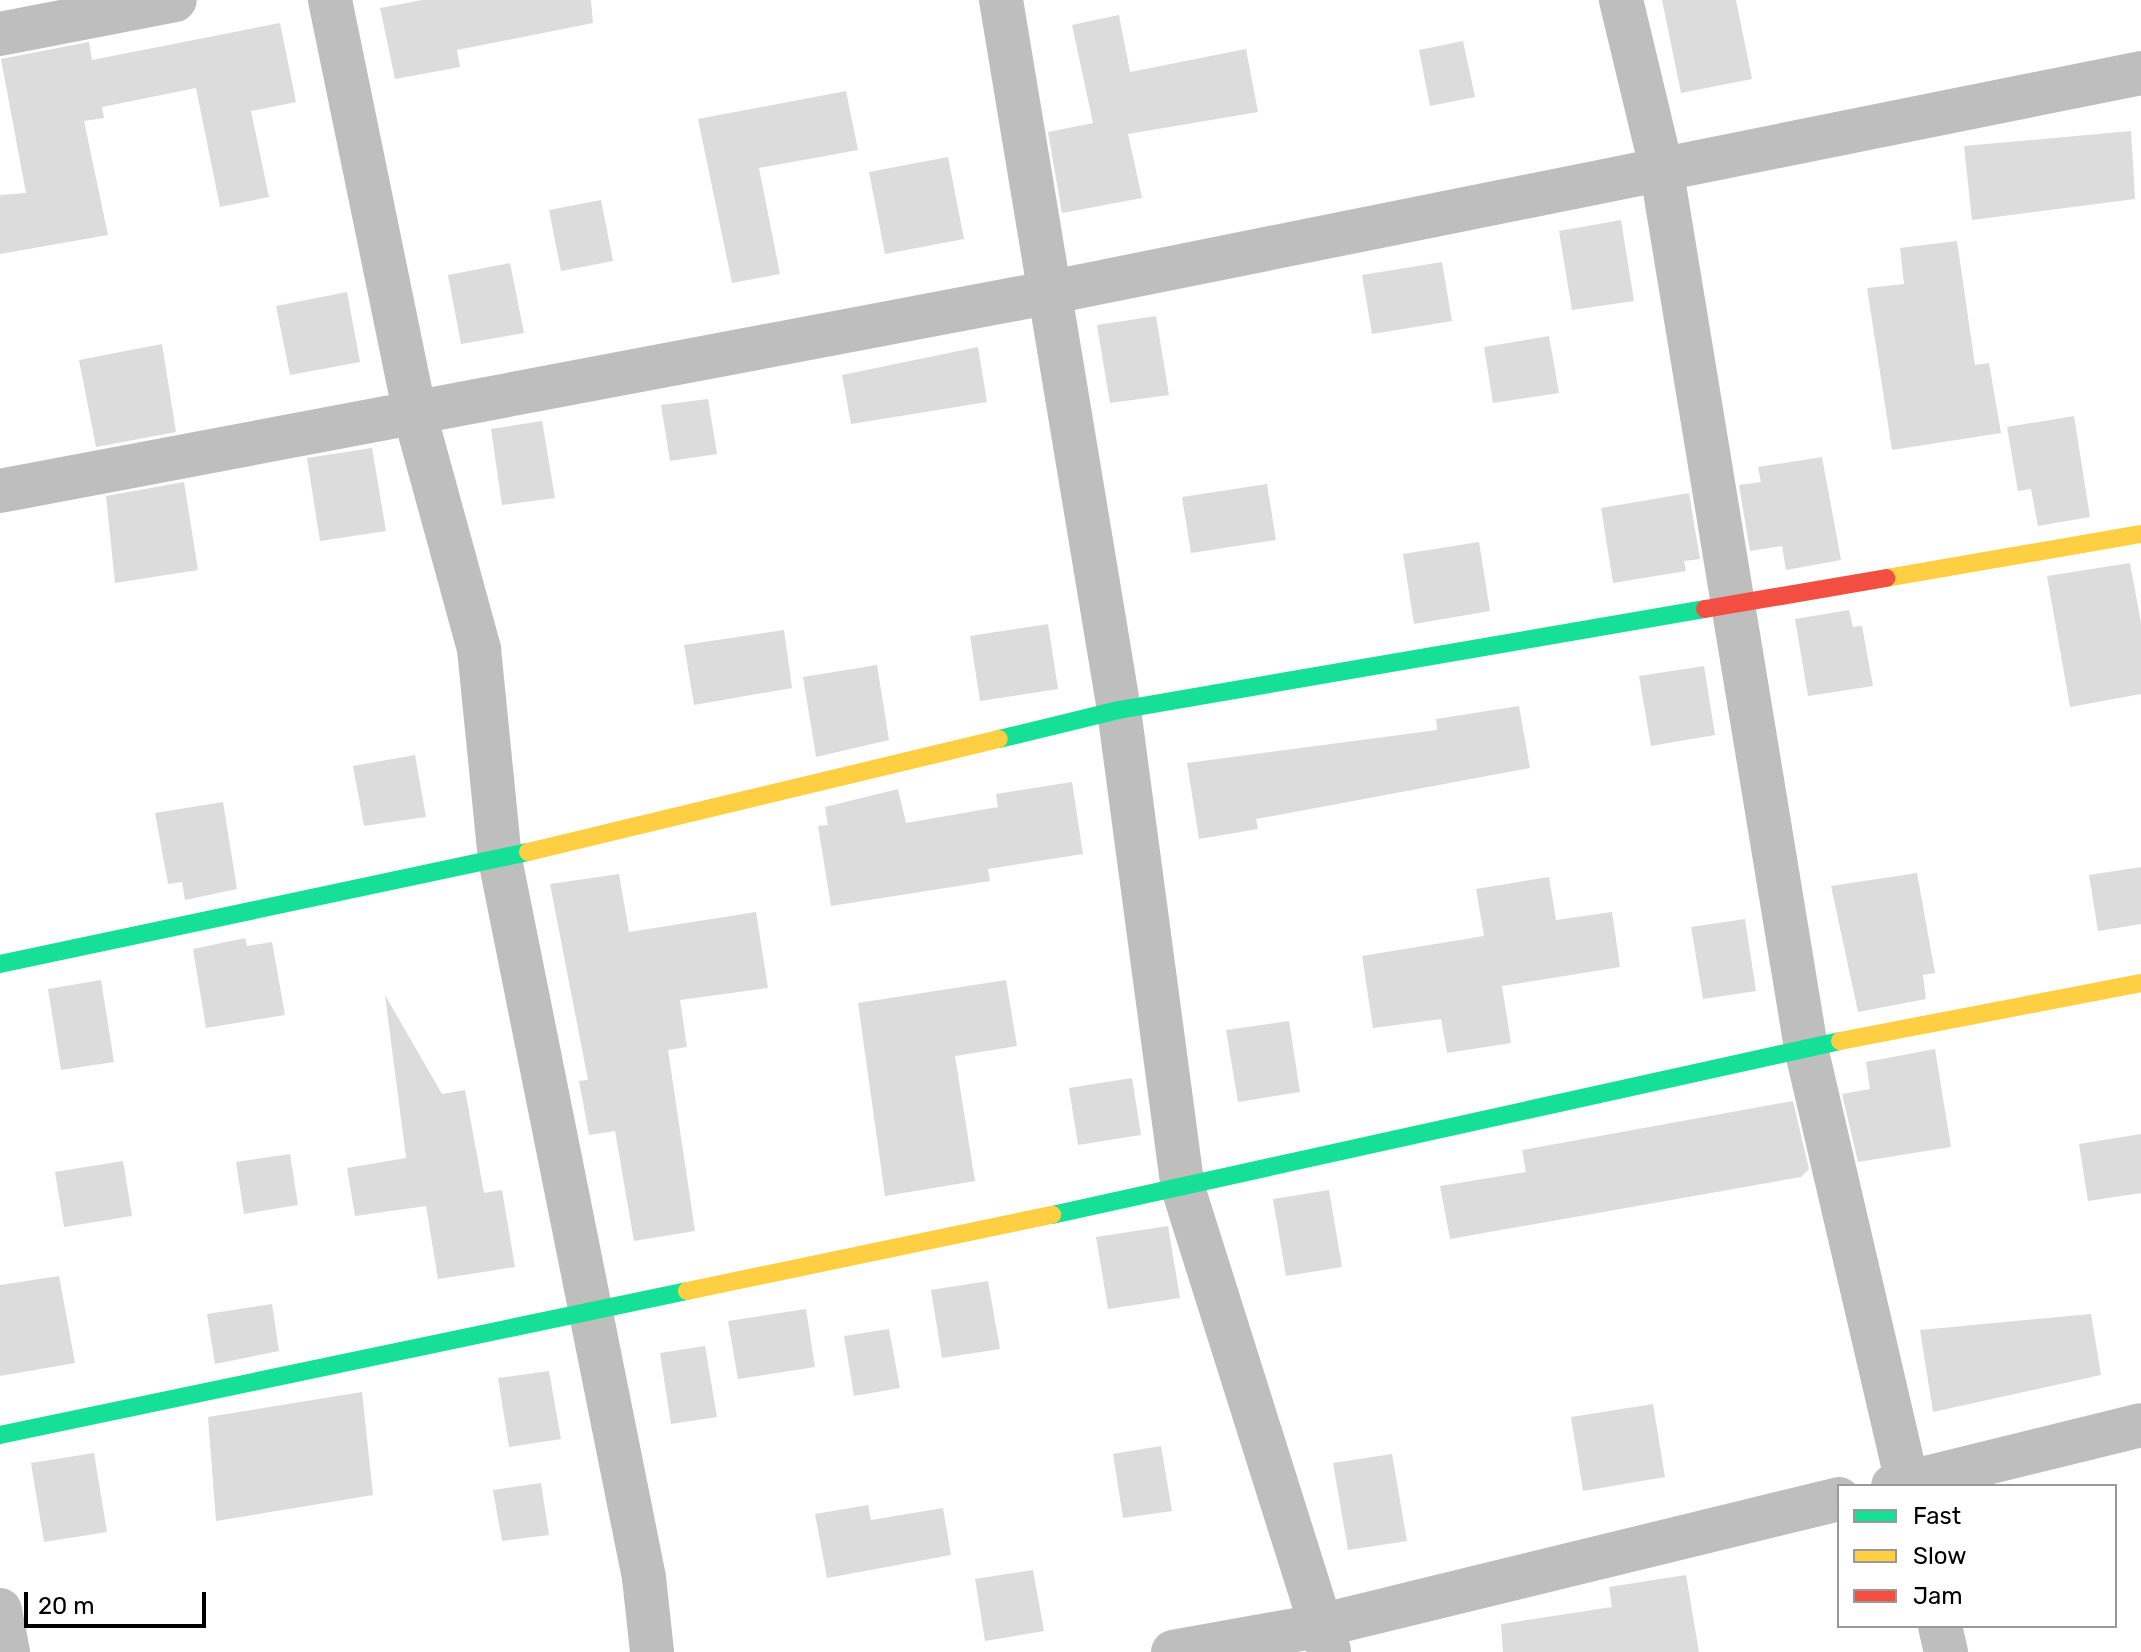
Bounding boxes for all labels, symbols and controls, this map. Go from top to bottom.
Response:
legend [1837,1484,2117,1628]
text: Fast [1913,1502,1961,1530]
text: Slow [1913,1542,1966,1570]
scale bar [28,1576,210,1626]
text: Jam [1913,1582,1963,1610]
text: 20 m [38,1592,95,1620]

